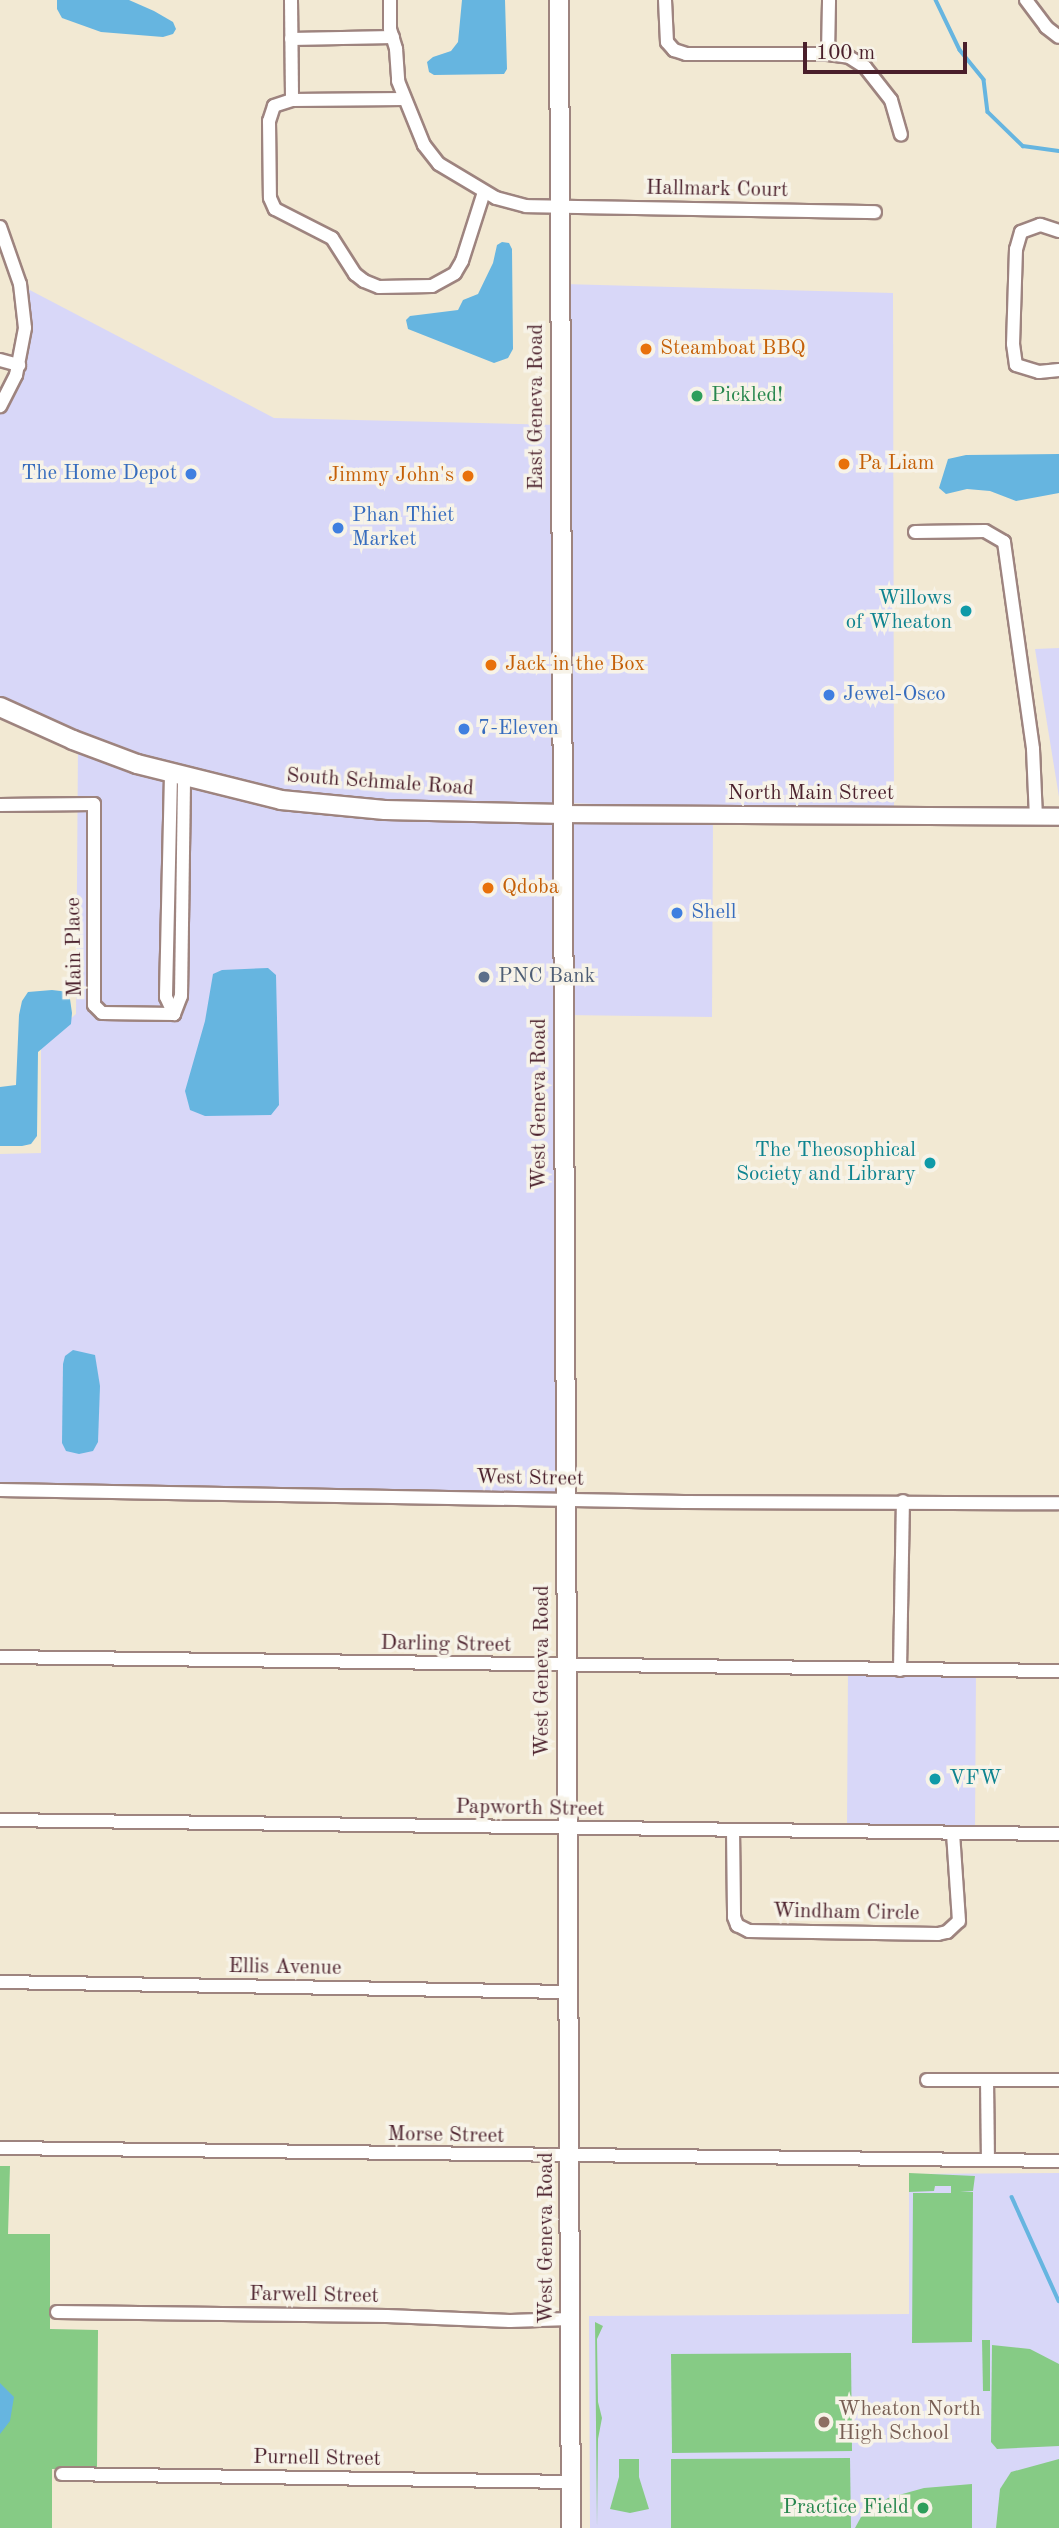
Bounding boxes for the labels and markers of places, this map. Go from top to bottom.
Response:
place label: Steamboat BBQ [660,336,806,362]
marker: Steamboat BBQ [638,341,654,357]
place label: Pickled! [711,383,783,409]
marker: Pickled! [689,388,705,404]
place label: Pa Liam [858,451,934,477]
marker: Pa Liam [836,456,852,472]
place label: The Home Depot [21,461,177,487]
place label: Jimmy John's [328,463,454,489]
marker: The Home Depot [183,466,199,482]
marker: Jimmy John's [460,468,476,484]
place label: Phan Thiet Market [352,503,454,553]
marker: Phan Thiet Market [330,520,346,536]
place label: Willows of Wheaton [846,586,952,636]
marker: Willows of Wheaton [958,603,974,619]
place label: Jack in the Box [505,652,645,678]
marker: Jack in the Box [483,657,499,673]
place label: Jewel-Osco [843,682,946,708]
marker: Jewel-Osco [821,687,837,703]
place label: 7-Eleven [478,716,559,742]
marker: 7-Eleven [456,721,472,737]
place label: Qdoba [502,875,559,901]
marker: Qdoba [480,880,496,896]
place label: Shell [691,900,736,926]
marker: Shell [669,905,685,921]
place label: PNC Bank [498,964,596,990]
marker: PNC Bank [476,969,492,985]
place label: The Theosophical Society and Library [736,1138,916,1188]
marker: The Theosophical Society and Library [922,1155,938,1171]
place label: VFW [949,1766,1002,1792]
marker: VFW [927,1771,943,1787]
place label: Wheaton North High School [838,2397,981,2447]
marker: Wheaton North High School [816,2414,832,2430]
place label: Practice Field [783,2495,909,2521]
marker: Practice Field [915,2500,931,2516]

